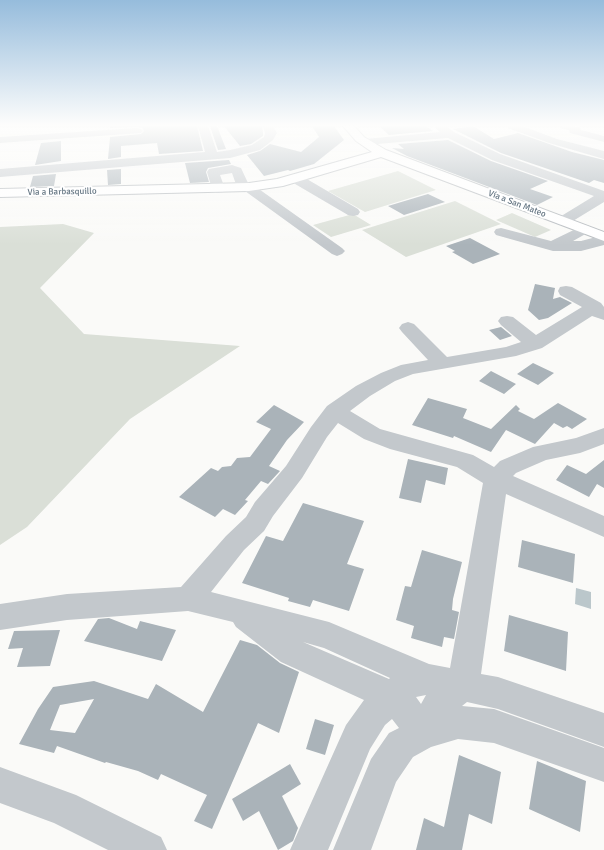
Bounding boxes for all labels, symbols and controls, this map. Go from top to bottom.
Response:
street label: Via a Barbasquillo [27,186,97,198]
street label: Vía a San Mateo [487,188,547,220]

